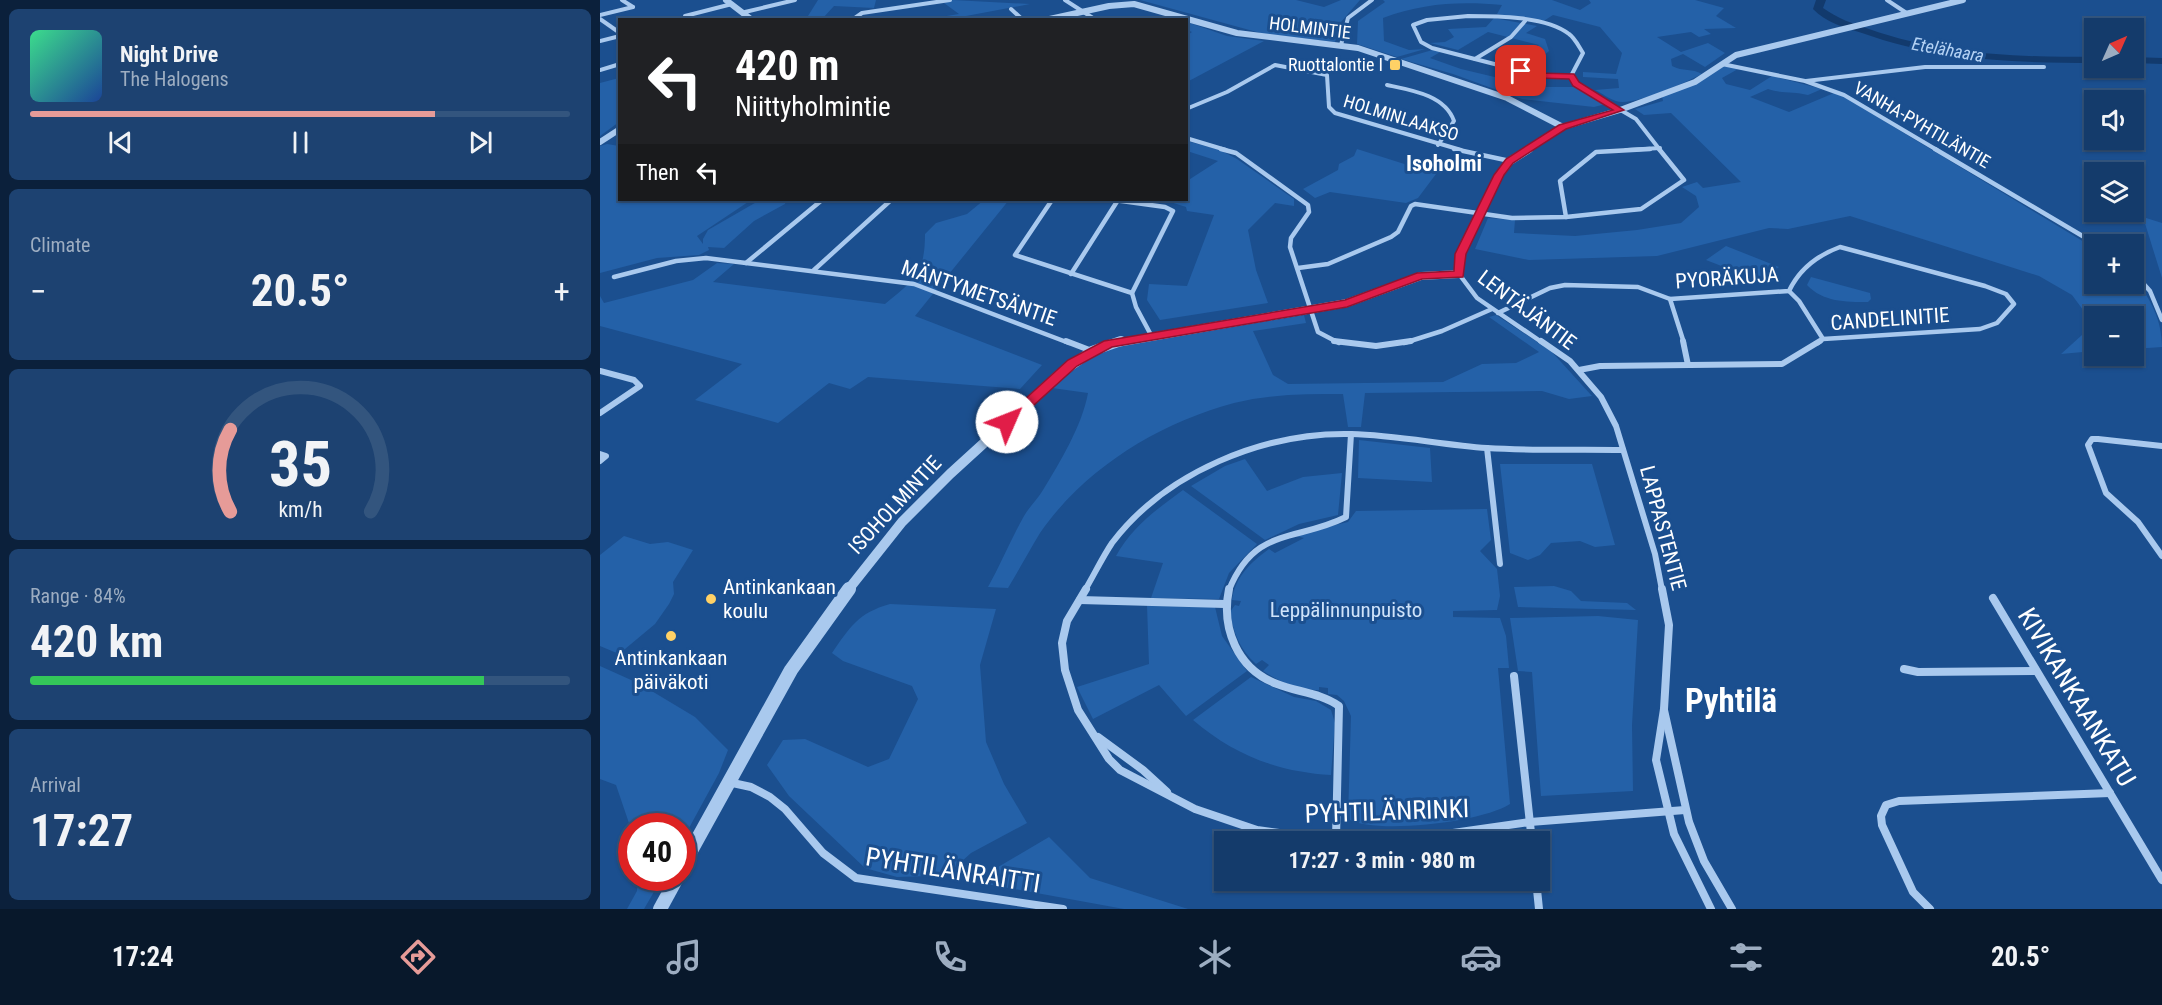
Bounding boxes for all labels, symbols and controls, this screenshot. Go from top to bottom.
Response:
street label: HOLMINTIE [1268,12,1352,43]
north arrow [2084,18,2144,78]
map controls [2084,18,2144,366]
water label: Etelähaara [1910,33,1986,66]
text: 420 m [735,41,840,90]
text: Night Drive [120,42,218,67]
icon: left [636,42,714,120]
pin [1495,45,1546,96]
place label: Ruottalontie I [1288,54,1383,75]
icon: arrive [1504,54,1537,87]
marker: Ruottalontie I [1388,58,1402,72]
text: The Halogens [120,67,229,91]
street label: VANHA-PYHTILÄNTIE [1850,77,1994,172]
street label: HOLMINLAAKSO [1341,90,1461,145]
button: sound [2084,90,2144,150]
text: Niittyholmintie [735,91,891,123]
icon: previous [104,126,137,159]
icon: pause [284,126,317,159]
icon: next [464,126,497,159]
district label: Isoholmi [1406,151,1482,176]
icon: left [691,156,724,189]
text: Then [636,160,679,185]
button: layers [2084,162,2144,222]
text: Climate [30,233,90,257]
button: + [2084,234,2144,294]
street label: MÄNTYMETSÄNTIE [898,255,1060,331]
street label: PYORÄKUJA [1675,262,1779,294]
text: 20.5° [251,264,349,317]
street label: LENTÄJÄNTIE [1473,265,1581,355]
text: − [30,272,47,311]
text: + [554,272,570,311]
street label: CANDELINITIE [1830,303,1950,335]
button: − [2084,306,2144,366]
position arrow [975,390,1039,454]
text: 35 [268,428,332,501]
street label: ISOHOLMINTIE [844,451,946,559]
street label: LAPPASTENTIE [1635,463,1691,593]
text: km/h [278,497,322,522]
place label: Antinkankaan koulu [723,575,836,623]
text: Range · 84% [30,584,126,608]
marker: Antinkankaan koulu [704,592,718,606]
park label: Leppälinnunpuisto [1270,598,1422,622]
street label: KIVIKANKAANKATU [2012,602,2142,792]
text: 420 km [30,615,163,668]
marker: Antinkankaan päiväkoti [664,629,678,643]
place label: Antinkankaan päiväkoti [615,646,727,694]
district label: Pyhtilä [1685,681,1777,720]
text: Arrival [30,773,81,797]
street label: PYHTILÄNRINKI [1304,793,1470,829]
text: 17:27 [30,804,133,857]
speed limit sign: 40 [618,813,696,891]
street label: PYHTILÄNRAITTI [864,841,1042,899]
text: 17:27 · 3 min · 980 m [1289,848,1475,873]
icon: directions [397,936,439,978]
icon: music [663,936,705,978]
icon: phone [929,936,971,978]
icon: climate [1194,936,1236,978]
icon: car [1460,936,1502,978]
icon: filters [1725,936,1767,978]
text: 17:24 [112,941,174,973]
text: 20.5° [1991,941,2050,973]

